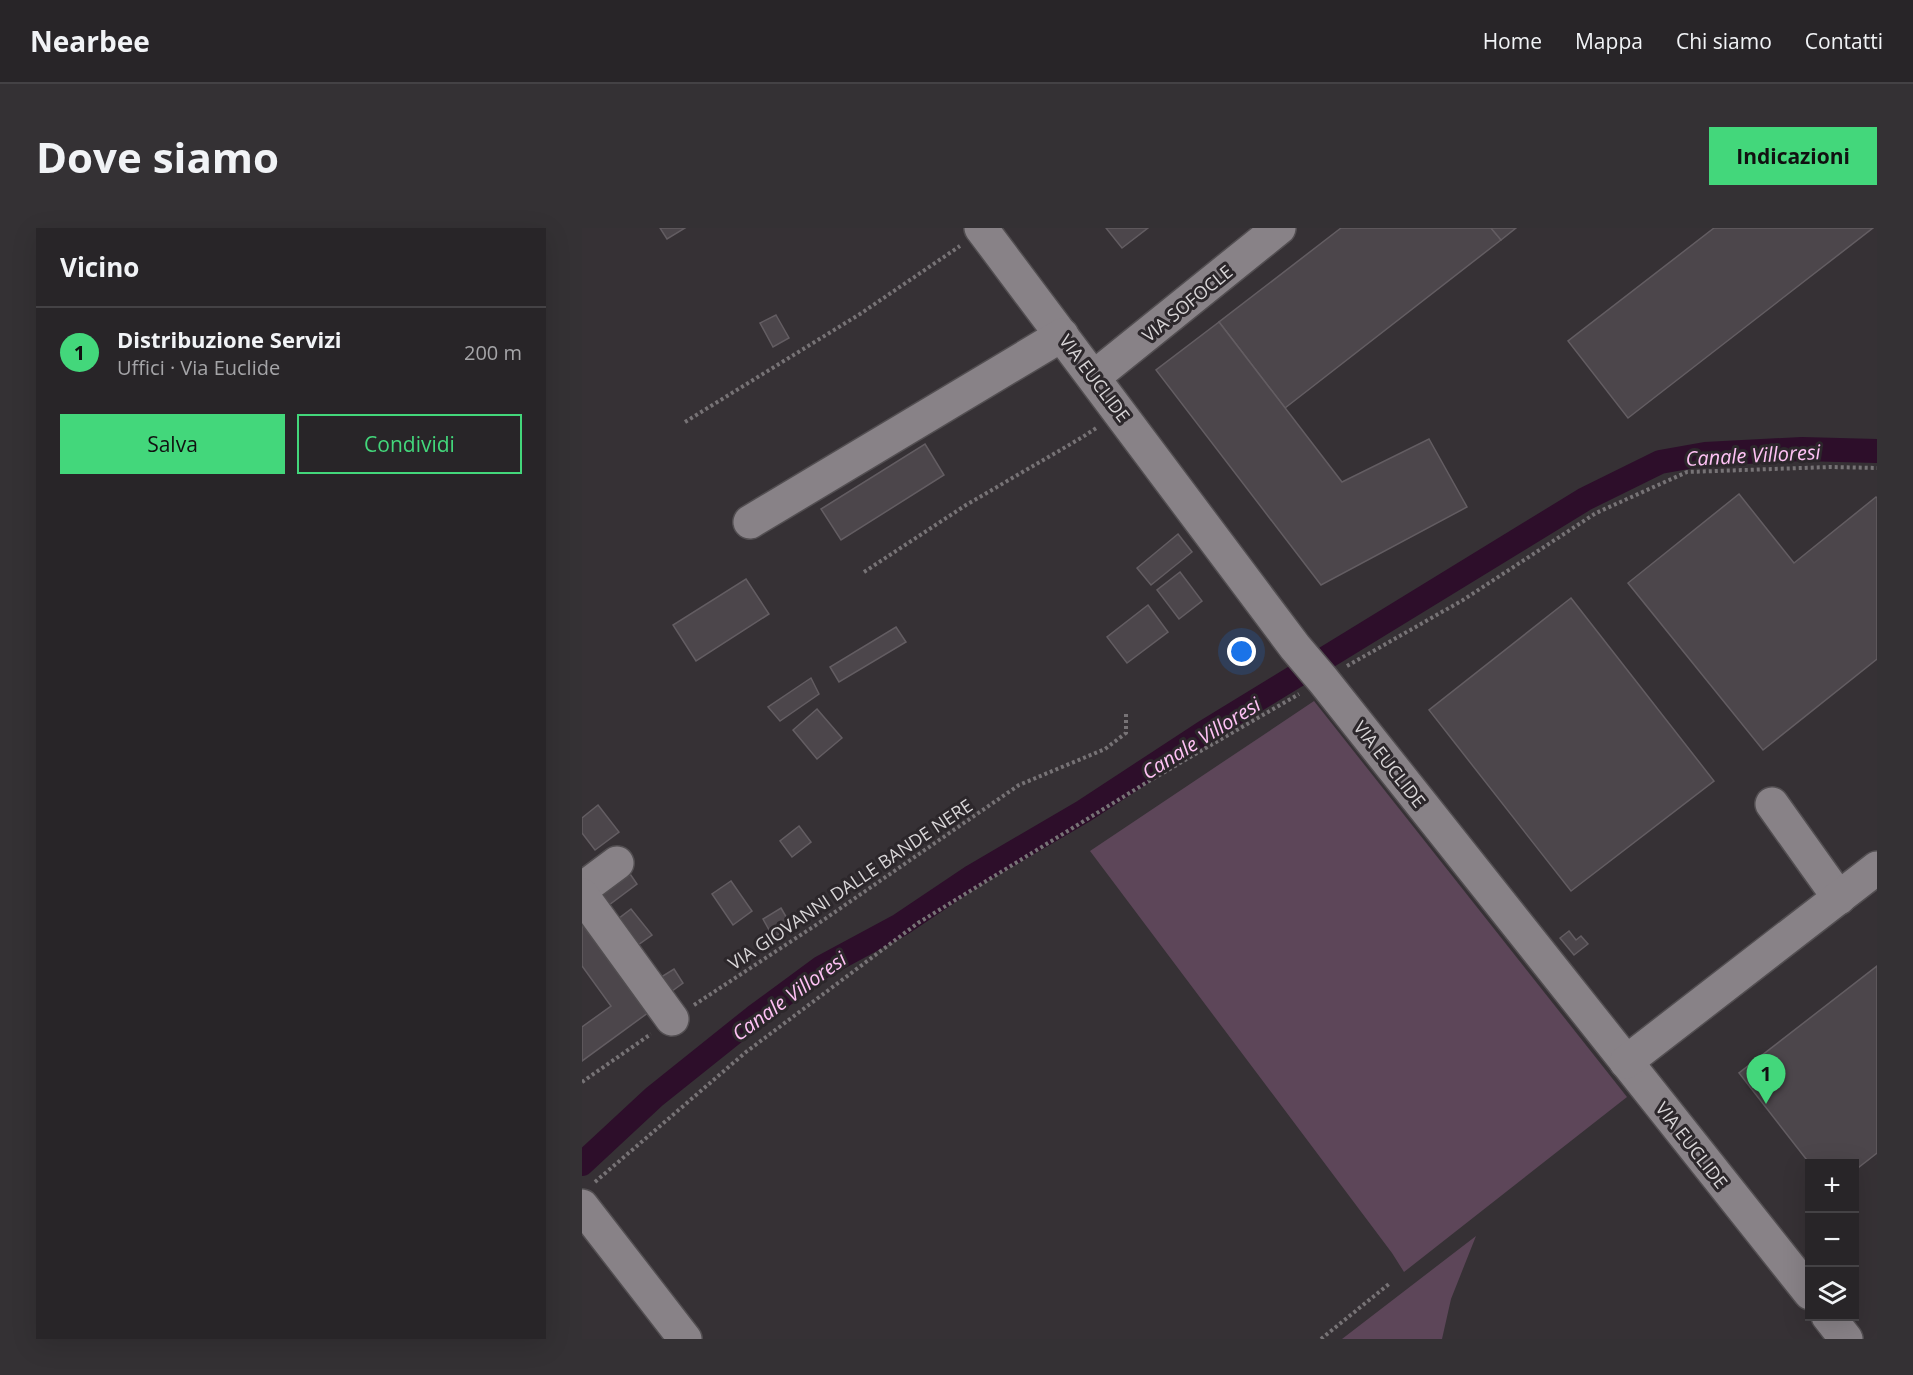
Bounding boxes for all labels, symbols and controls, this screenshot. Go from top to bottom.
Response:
text: Nearbee [30,22,150,60]
text: Home [1483,27,1542,55]
text: Mappa [1575,27,1643,55]
text: Chi siamo [1676,27,1772,55]
text: Contatti [1805,27,1883,55]
button: Indicazioni [1709,127,1877,185]
text: Dove siamo [36,128,279,185]
text: Vicino [60,249,139,285]
street label: VIA SOFOCLE [1137,259,1237,347]
text: Distribuzione Servizi [117,324,342,354]
street label: VIA EUCLIDE [1054,329,1136,427]
text: 1 [74,339,85,366]
text: 200 m [464,339,522,366]
text: Uffici · Via Euclide [117,354,280,381]
button: Salva [60,414,285,474]
button: Condividi [297,414,522,474]
water label: Canale Villoresi [1685,438,1822,472]
your location [1227,637,1256,666]
water label: Canale Villoresi [1137,690,1266,785]
street label: VIA EUCLIDE [1349,716,1431,812]
street label: VIA GIOVANNI DALLE BANDE NERE [723,793,977,975]
water label: Canale Villoresi [726,945,852,1047]
pin: 1 [1746,1054,1786,1104]
street label: VIA EUCLIDE [1651,1097,1733,1193]
map controls [1805,1159,1859,1321]
button: + [1805,1159,1859,1213]
button: − [1805,1213,1859,1267]
button: layers [1805,1267,1859,1321]

